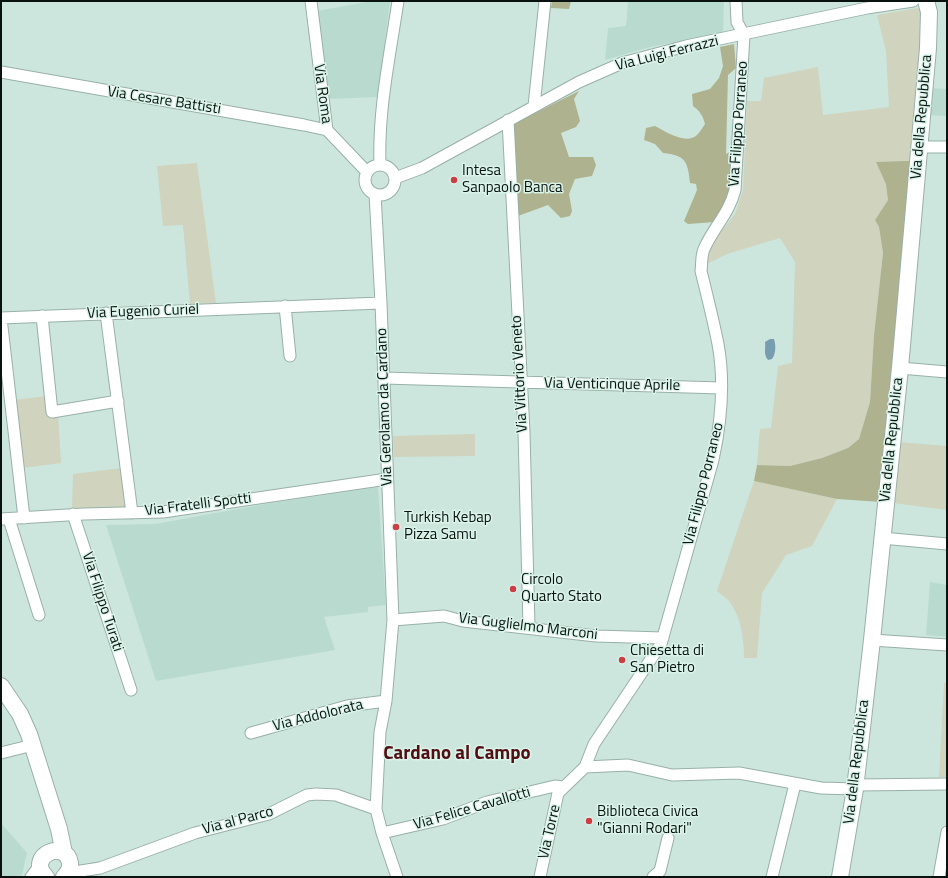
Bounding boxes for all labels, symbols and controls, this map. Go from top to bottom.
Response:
street label: Via Luigi Ferrazzi [614,33,720,75]
street label: Via della Repubblica [908,54,936,180]
street label: Via Filippo Porraneo [726,61,752,187]
street label: Via Roma [309,63,335,125]
street label: Via Cesare Battisti [106,83,222,119]
place label: Intesa Sanpaolo Banca [462,162,563,197]
marker: Intesa Sanpaolo Banca [449,175,459,185]
street label: Via Eugenio Curiel [87,301,199,323]
street label: Via Vittorio Veneto [508,315,532,433]
street label: Via Gerolamo da Cardano [373,328,397,486]
street label: Via Venticinque Aprile [544,375,680,395]
street label: Via della Repubblica [877,377,907,503]
street label: Via Filippo Porraneo [680,421,728,547]
street label: Via Fratelli Spotti [144,490,252,520]
place label: Turkish Kebap Pizza Samu [404,509,492,544]
marker: Turkish Kebap Pizza Samu [391,522,401,532]
street label: Via Filippo Turati [77,550,127,654]
place label: Circolo Quarto Stato [521,571,602,606]
marker: Circolo Quarto Stato [508,584,518,594]
street label: Via Guglielmo Marconi [457,610,599,644]
place label: Chiesetta di San Pietro [630,642,704,677]
marker: Chiesetta di San Pietro [617,655,627,665]
street label: Via Addolorata [271,696,365,736]
street label: Via della Repubblica [840,699,874,825]
district label: Cardano al Campo [383,743,531,765]
street label: Via Felice Cavallotti [411,784,533,834]
street label: Via al Parco [200,803,276,839]
street label: Via Torre [535,803,565,861]
place label: Biblioteca Civica "Gianni Rodari" [597,803,698,838]
marker: Biblioteca Civica "Gianni Rodari" [584,816,594,826]

